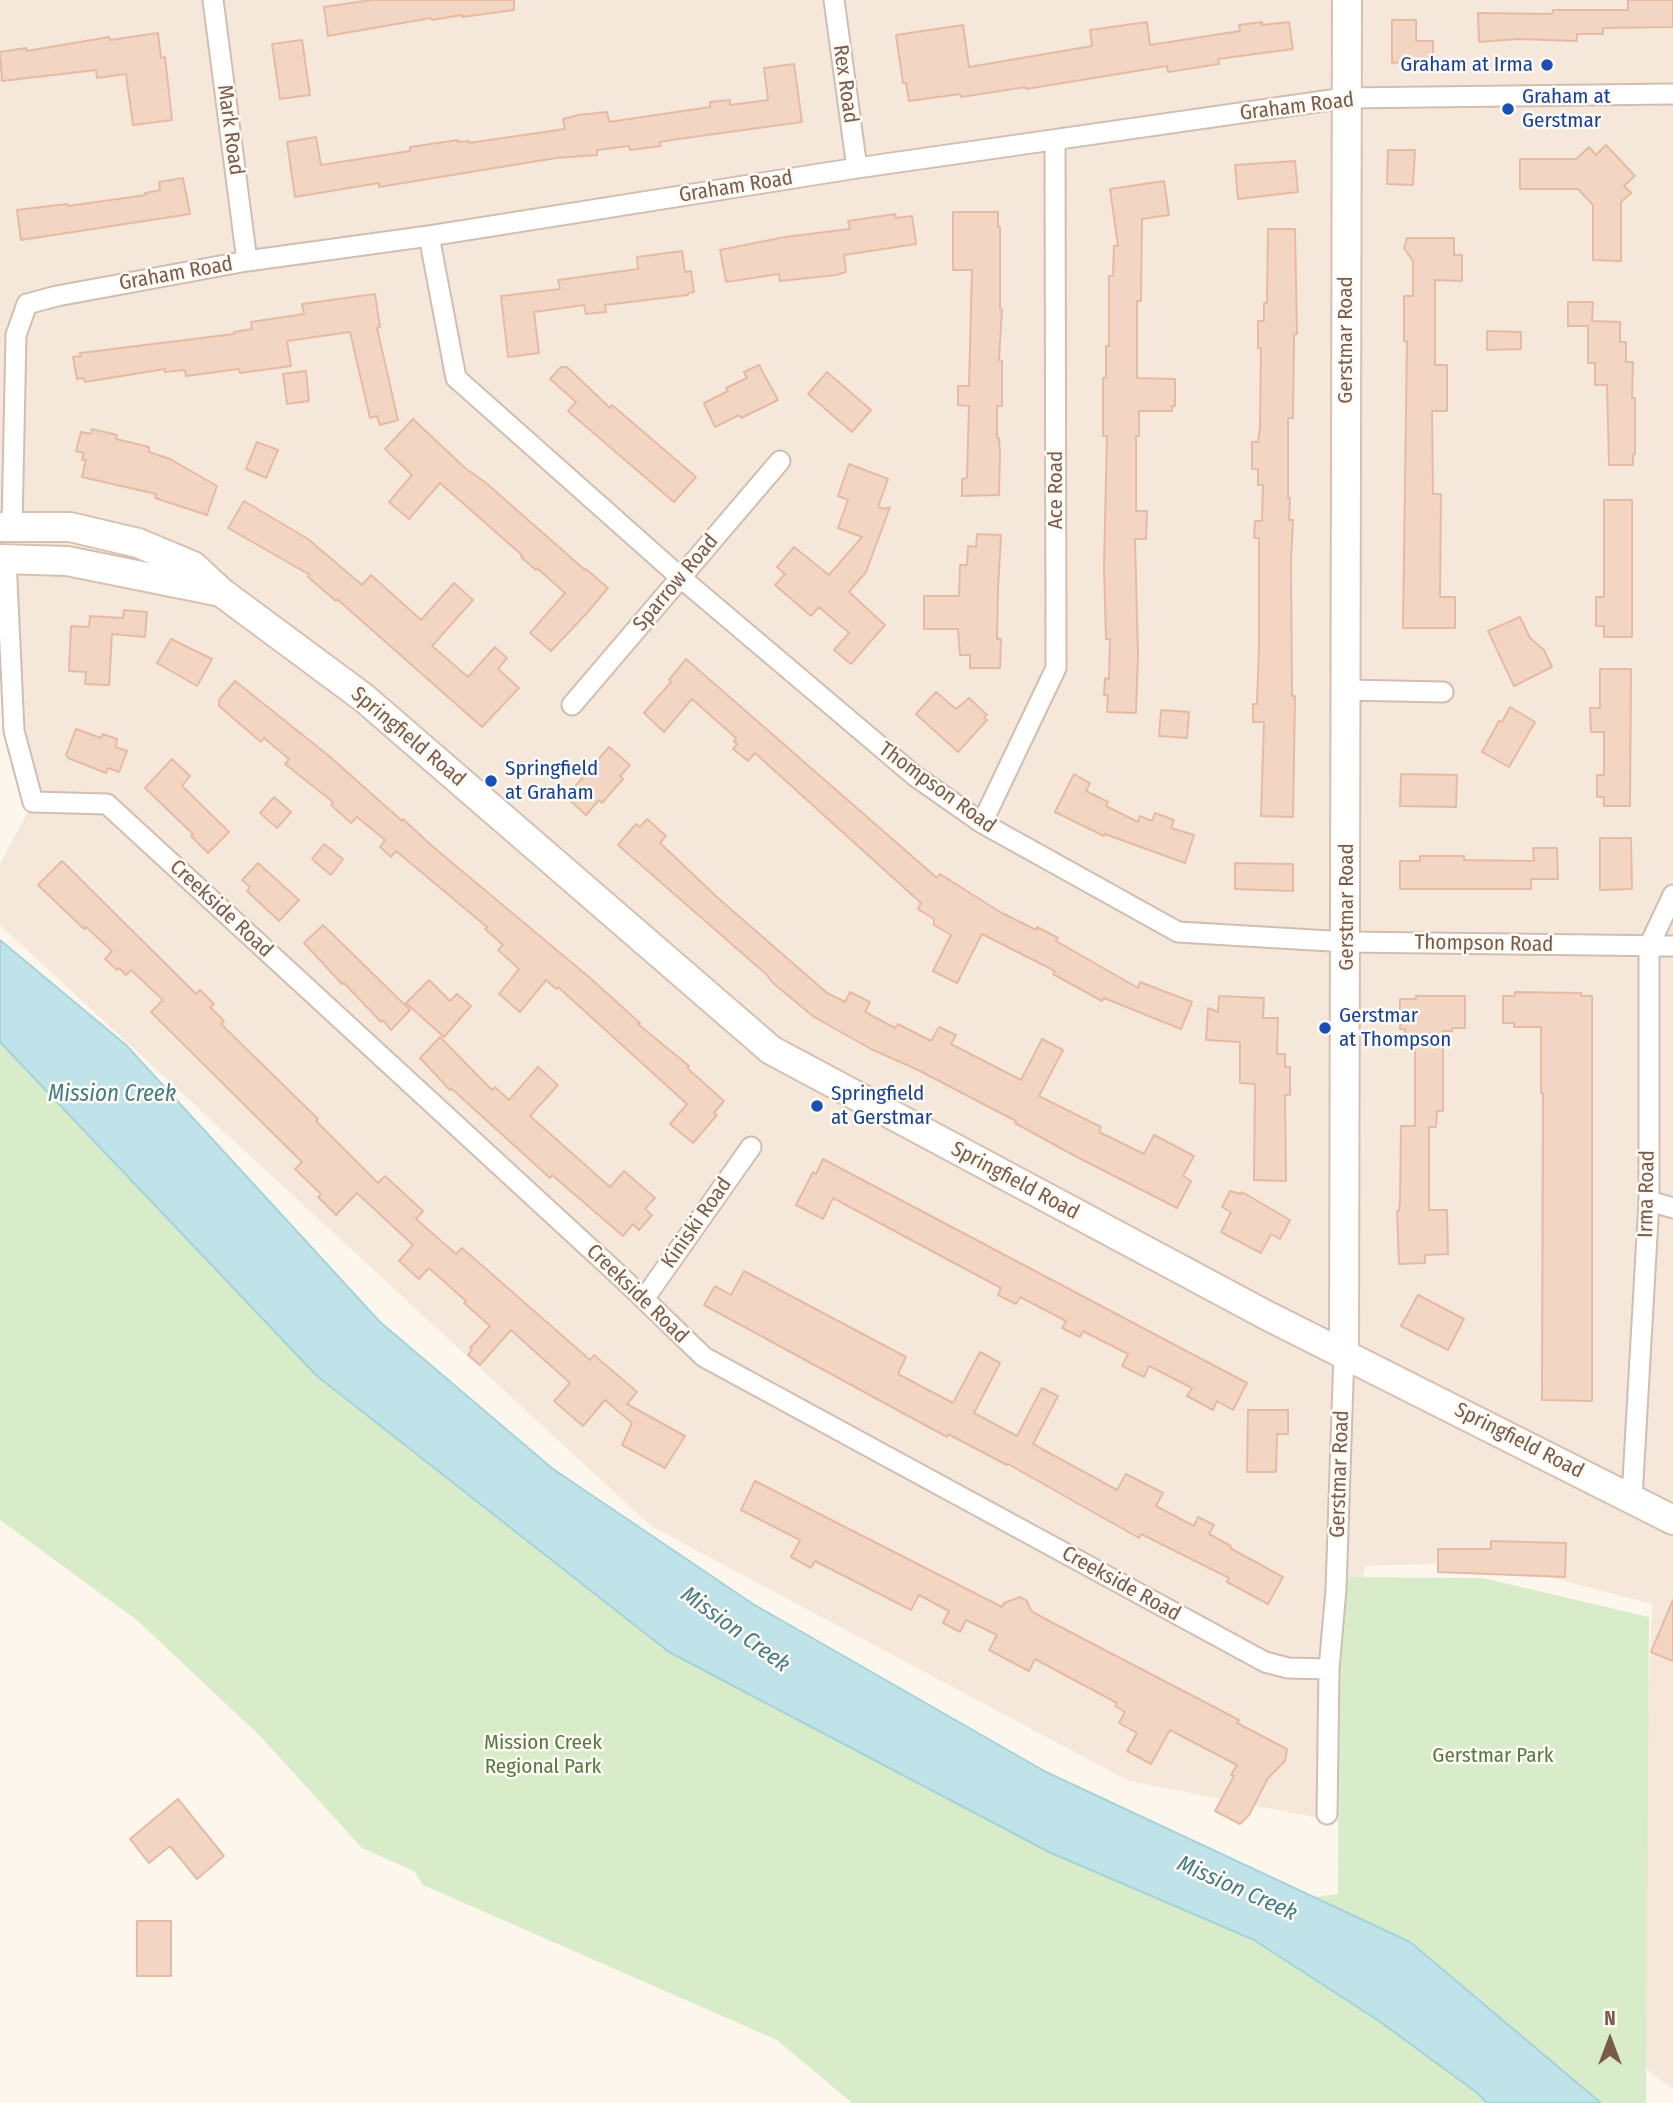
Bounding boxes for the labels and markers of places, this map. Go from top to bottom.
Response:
place label: Graham at Irma [1400,52,1533,78]
marker: Graham at Irma [1539,57,1555,73]
place label: Graham at Gerstmar [1522,84,1611,134]
marker: Graham at Gerstmar [1500,101,1516,117]
place label: Springfield at Graham [505,756,598,806]
marker: Springfield at Graham [483,773,499,789]
place label: Gerstmar at Thompson [1339,1003,1451,1053]
marker: Gerstmar at Thompson [1317,1020,1333,1036]
place label: Springfield at Gerstmar [831,1081,932,1131]
marker: Springfield at Gerstmar [809,1098,825,1114]

